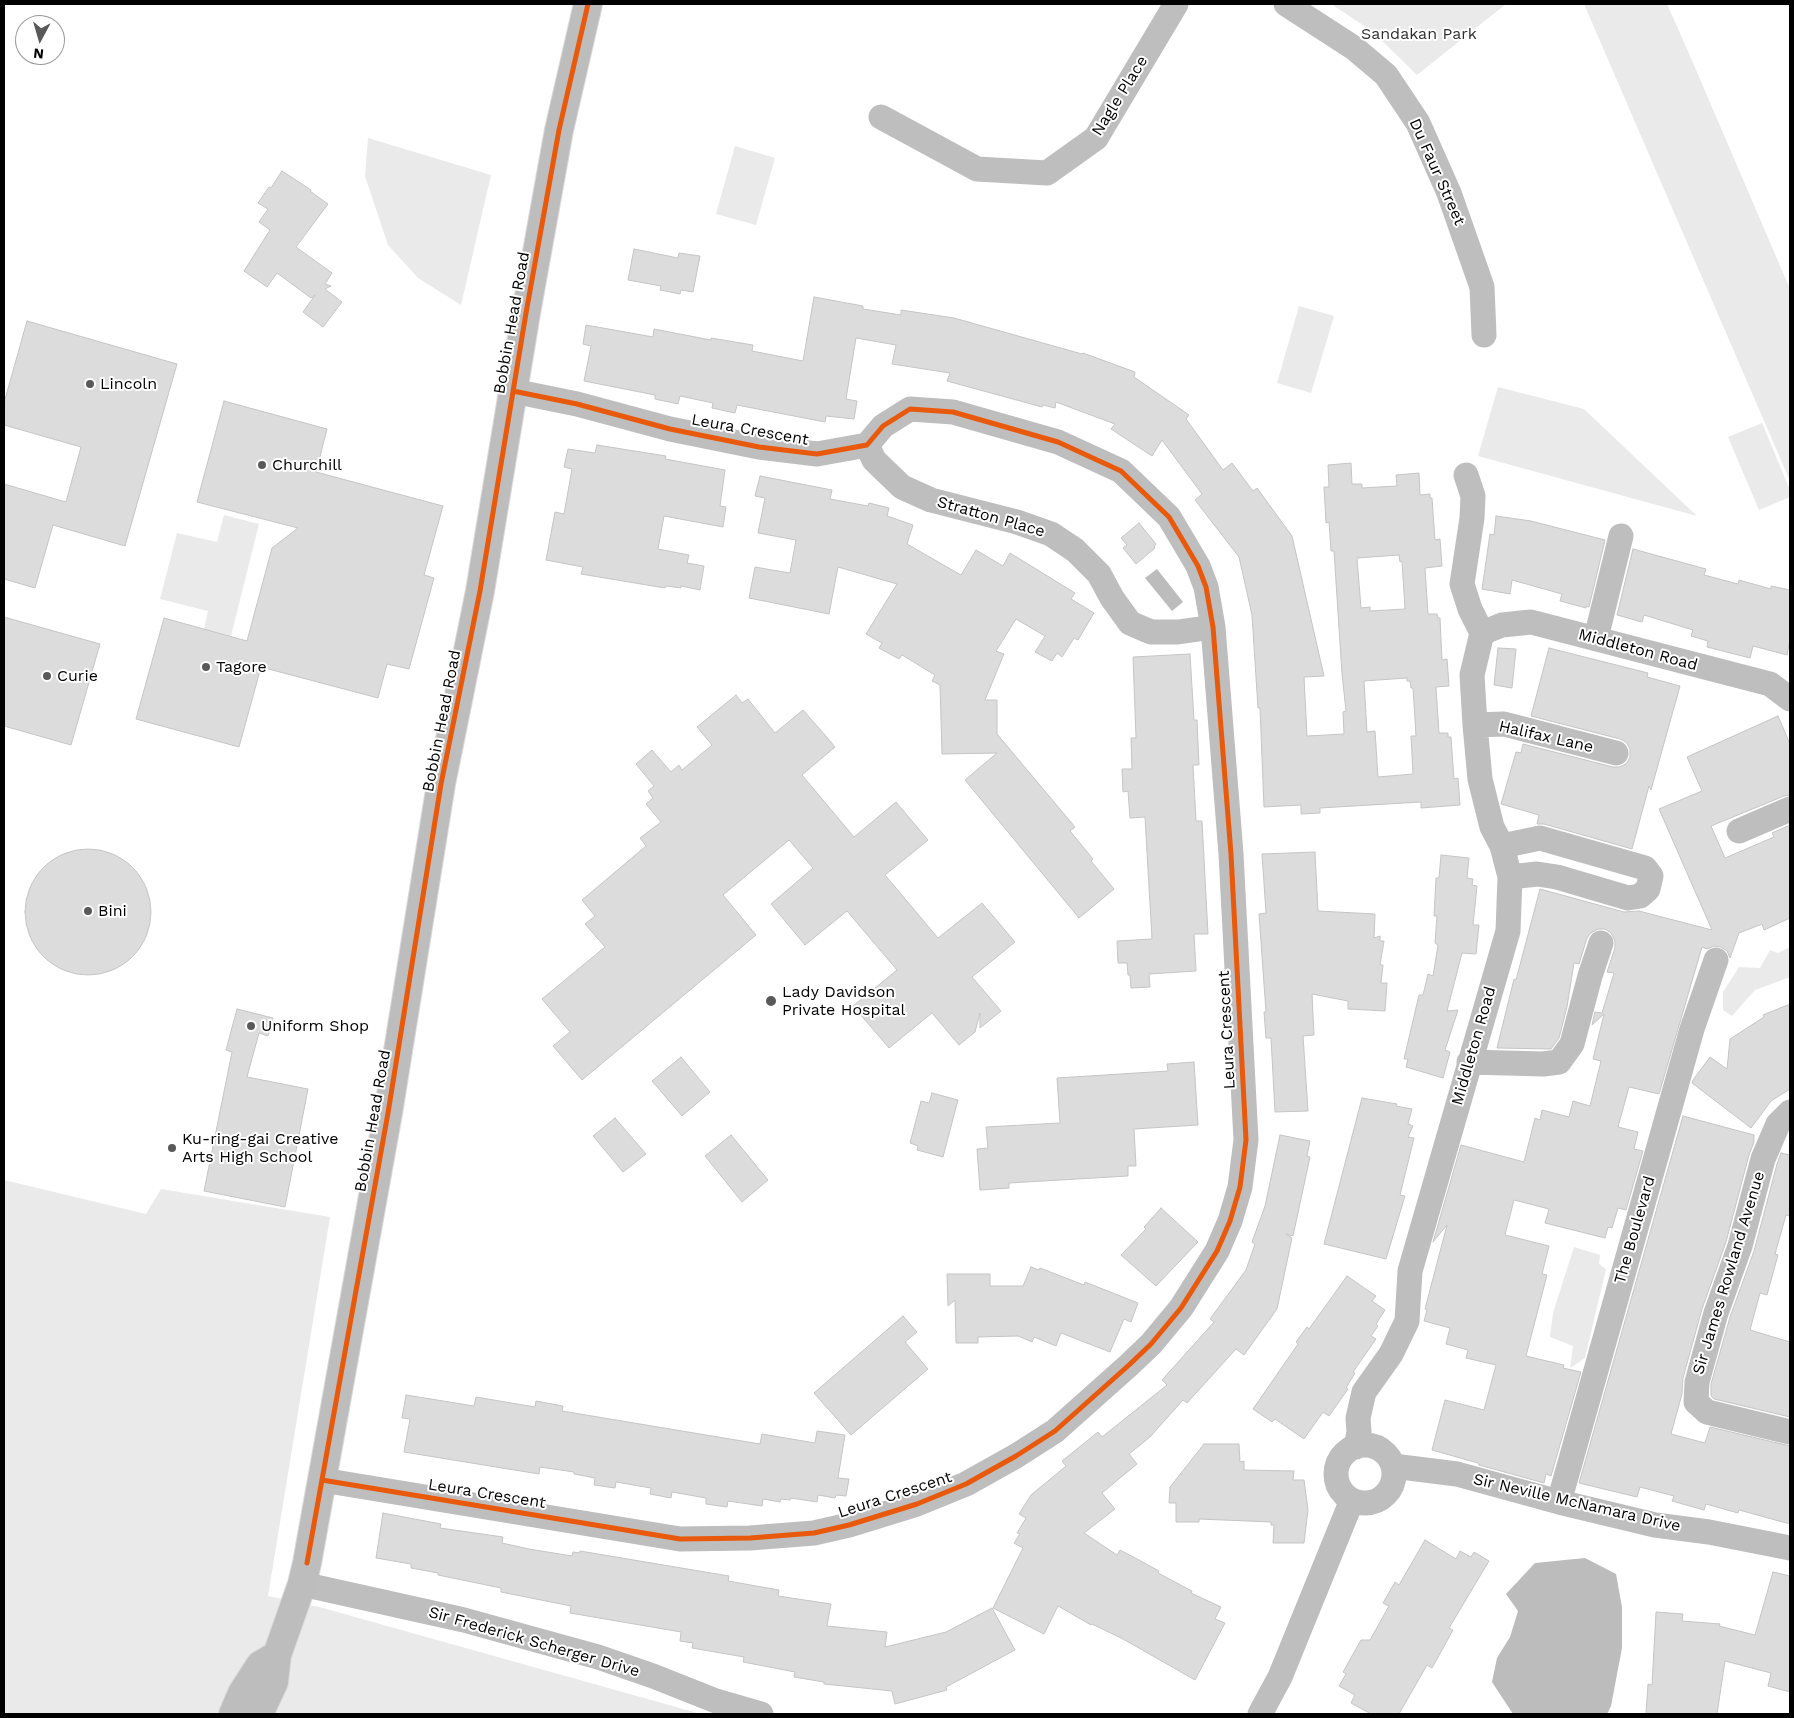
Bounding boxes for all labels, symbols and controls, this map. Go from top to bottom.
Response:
north arrow [15,15,65,65]
park label: Sandakan Park [1361,24,1477,44]
text: N [33,45,45,62]
street label: Nagle Place [1088,52,1152,140]
street label: Du Faur Street [1405,116,1469,228]
street label: Bobbin Head Road [490,250,534,396]
place label: Lincoln [100,374,157,394]
marker: Lincoln [84,378,96,390]
street label: Leura Crescent [690,410,810,450]
place label: Churchill [272,455,342,475]
marker: Churchill [256,459,268,471]
street label: Stratton Place [935,492,1047,542]
street label: Middleton Road [1576,625,1700,675]
street label: Bobbin Head Road [419,648,465,794]
place label: Tagore [216,657,267,677]
marker: Tagore [200,661,212,673]
place label: Curie [57,666,98,686]
marker: Curie [41,670,53,682]
street label: Halifax Lane [1497,717,1595,757]
place label: Bini [98,901,127,921]
marker: Bini [82,905,94,917]
street label: Leura Crescent [1214,970,1240,1090]
place label: Lady Davidson Private Hospital [782,982,905,1020]
street label: Middleton Road [1448,984,1500,1108]
marker: Lady Davidson Private Hospital [764,994,778,1008]
place label: Uniform Shop [261,1016,369,1036]
marker: Uniform Shop [245,1020,257,1032]
street label: Bobbin Head Road [351,1048,395,1194]
place label: Ku-ring-gai Creative Arts High School [182,1129,338,1167]
marker: Ku-ring-gai Creative Arts High School [166,1142,178,1154]
street label: Sir James Rowland Avenue [1689,1169,1769,1377]
street label: The Boulevard [1610,1174,1660,1286]
street label: Leura Crescent [836,1468,954,1522]
street label: Sir Neville McNamara Drive [1471,1470,1683,1536]
street label: Leura Crescent [427,1475,547,1513]
street label: Sir Frederick Scherger Drive [426,1603,642,1681]

